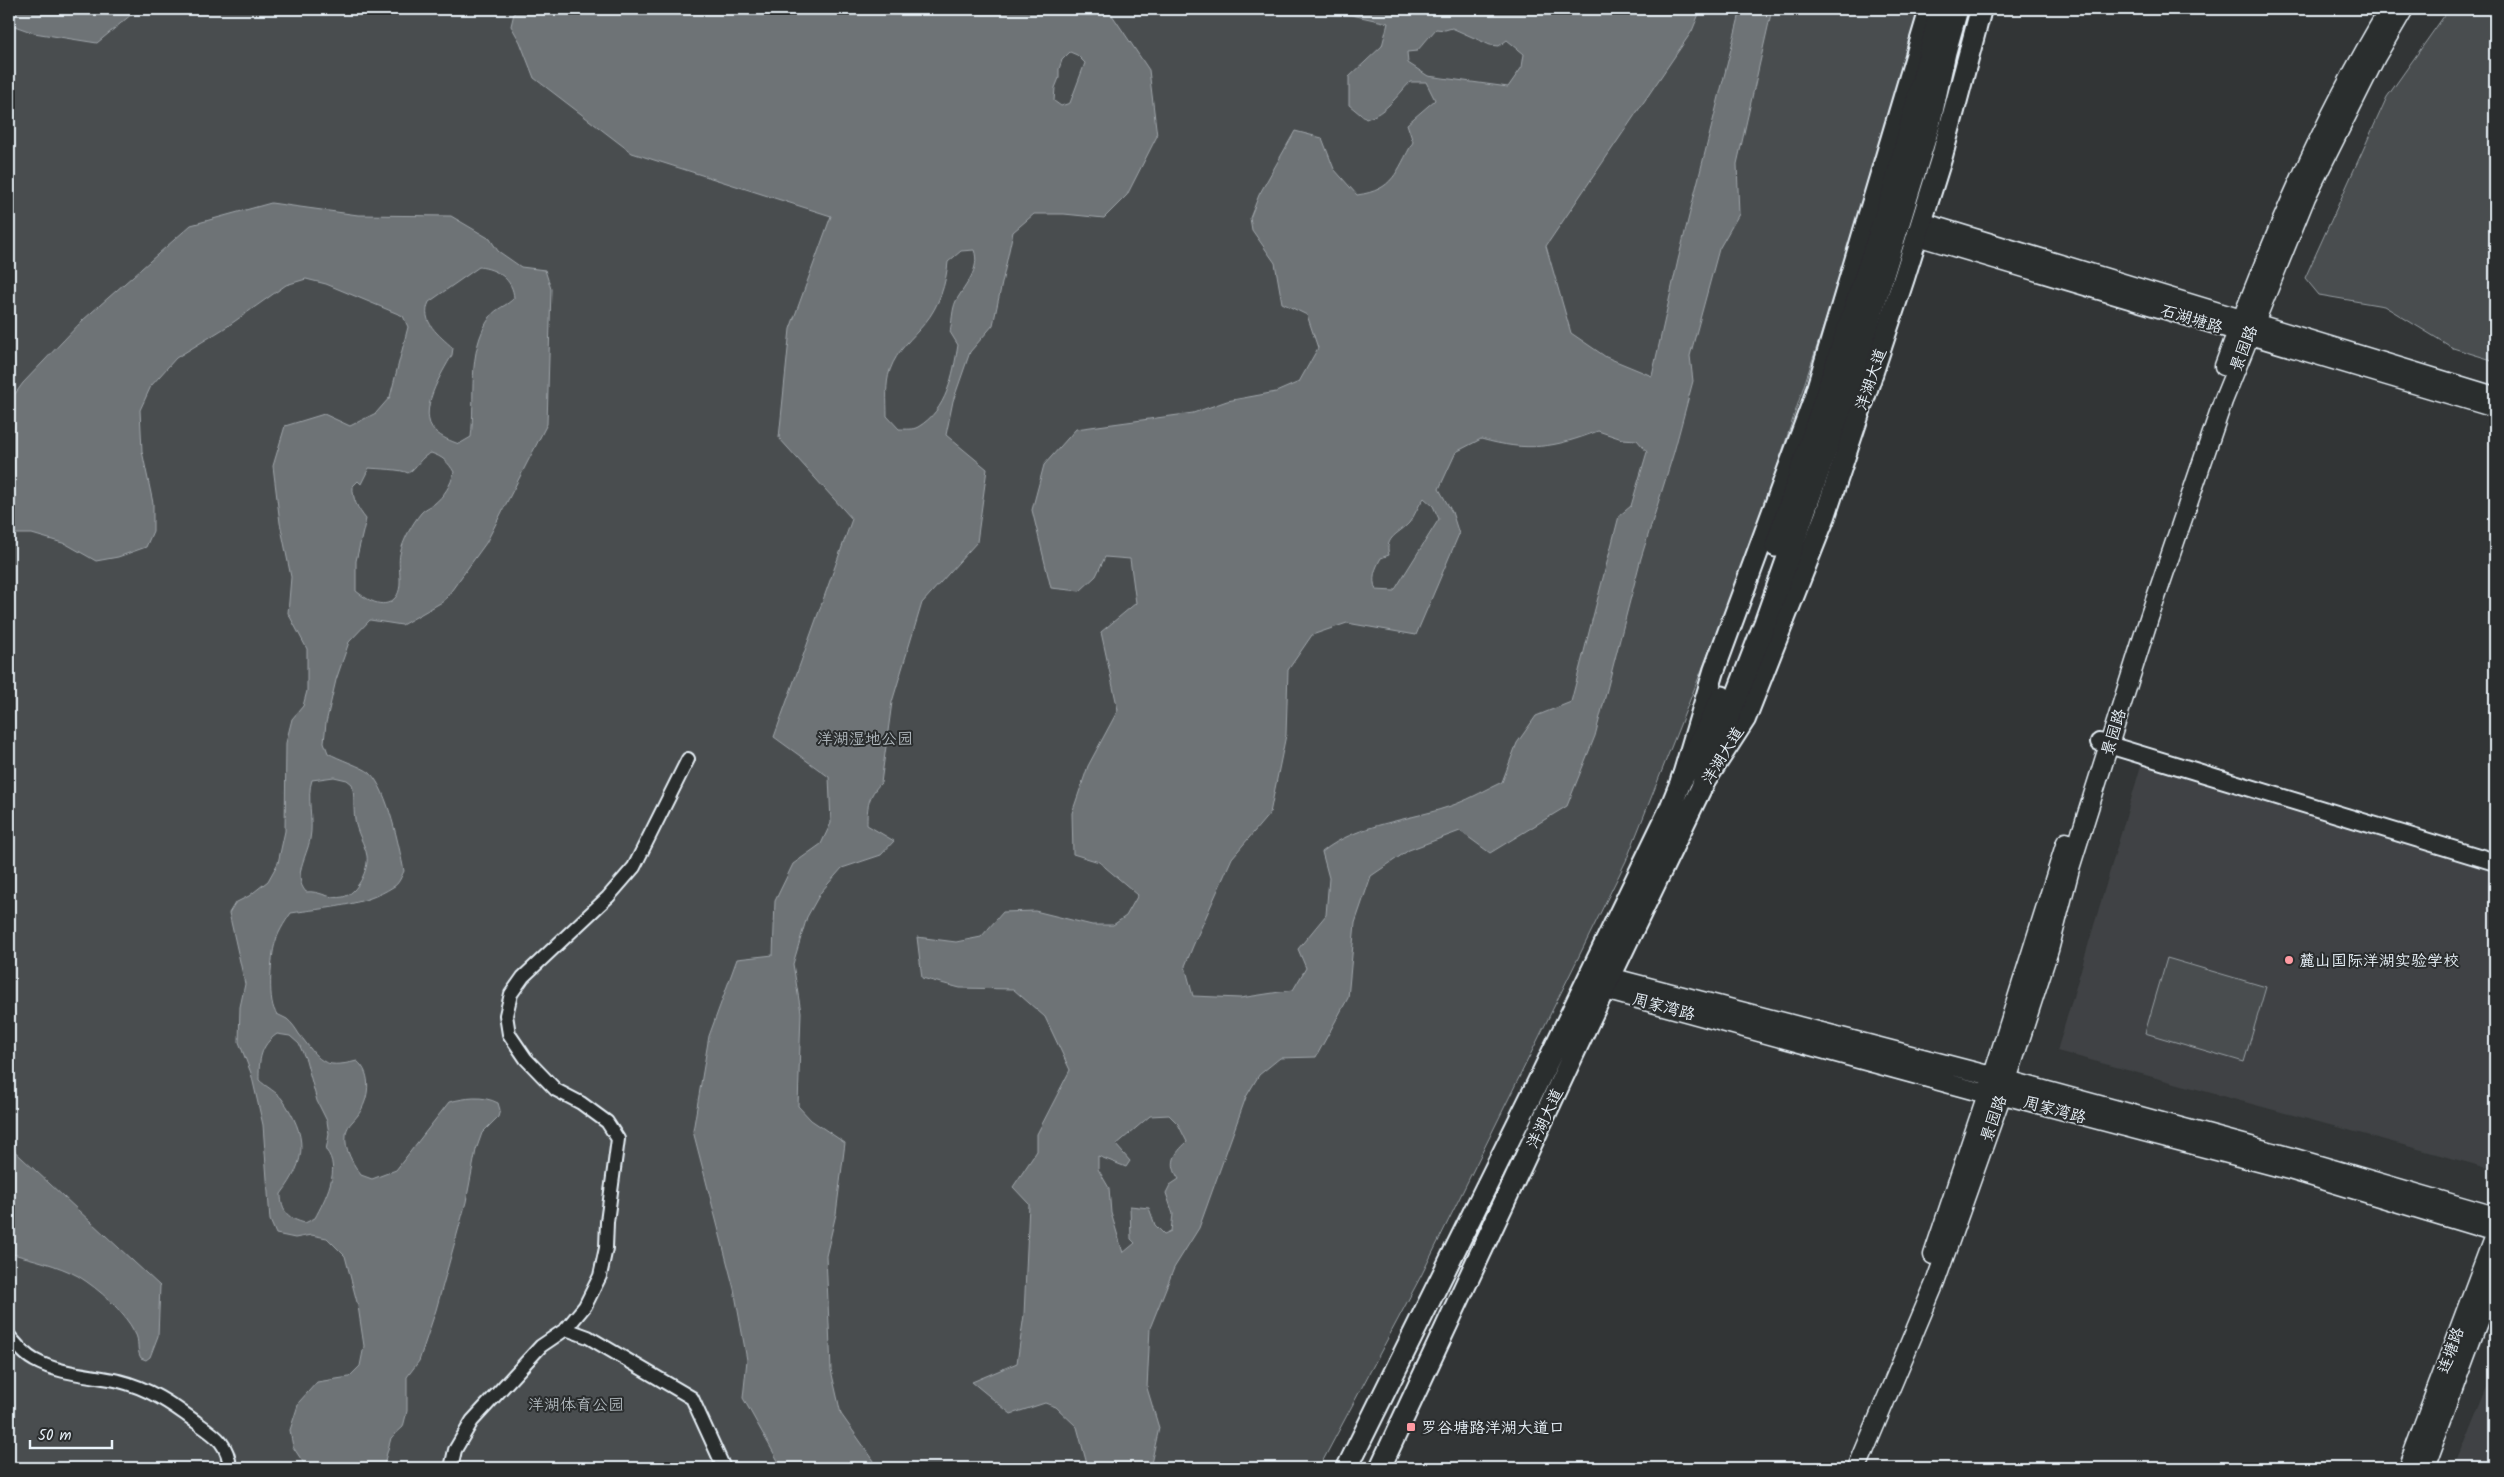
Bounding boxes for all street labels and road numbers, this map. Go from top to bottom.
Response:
street label: 石湖塘路 [2157,298,2226,341]
street label: 景园路 [2224,322,2265,375]
street label: 洋湖大道 [1849,345,1894,414]
street label: 景园路 [2095,706,2133,759]
street label: 洋湖大道 [1696,722,1751,790]
street label: 周家湾路 [1629,987,1698,1028]
street label: 洋湖大道 [1521,1084,1570,1153]
street label: 周家湾路 [2020,1090,2089,1131]
street label: 景园路 [1975,1092,2014,1145]
street label: 连塘路 [2431,1324,2471,1377]

